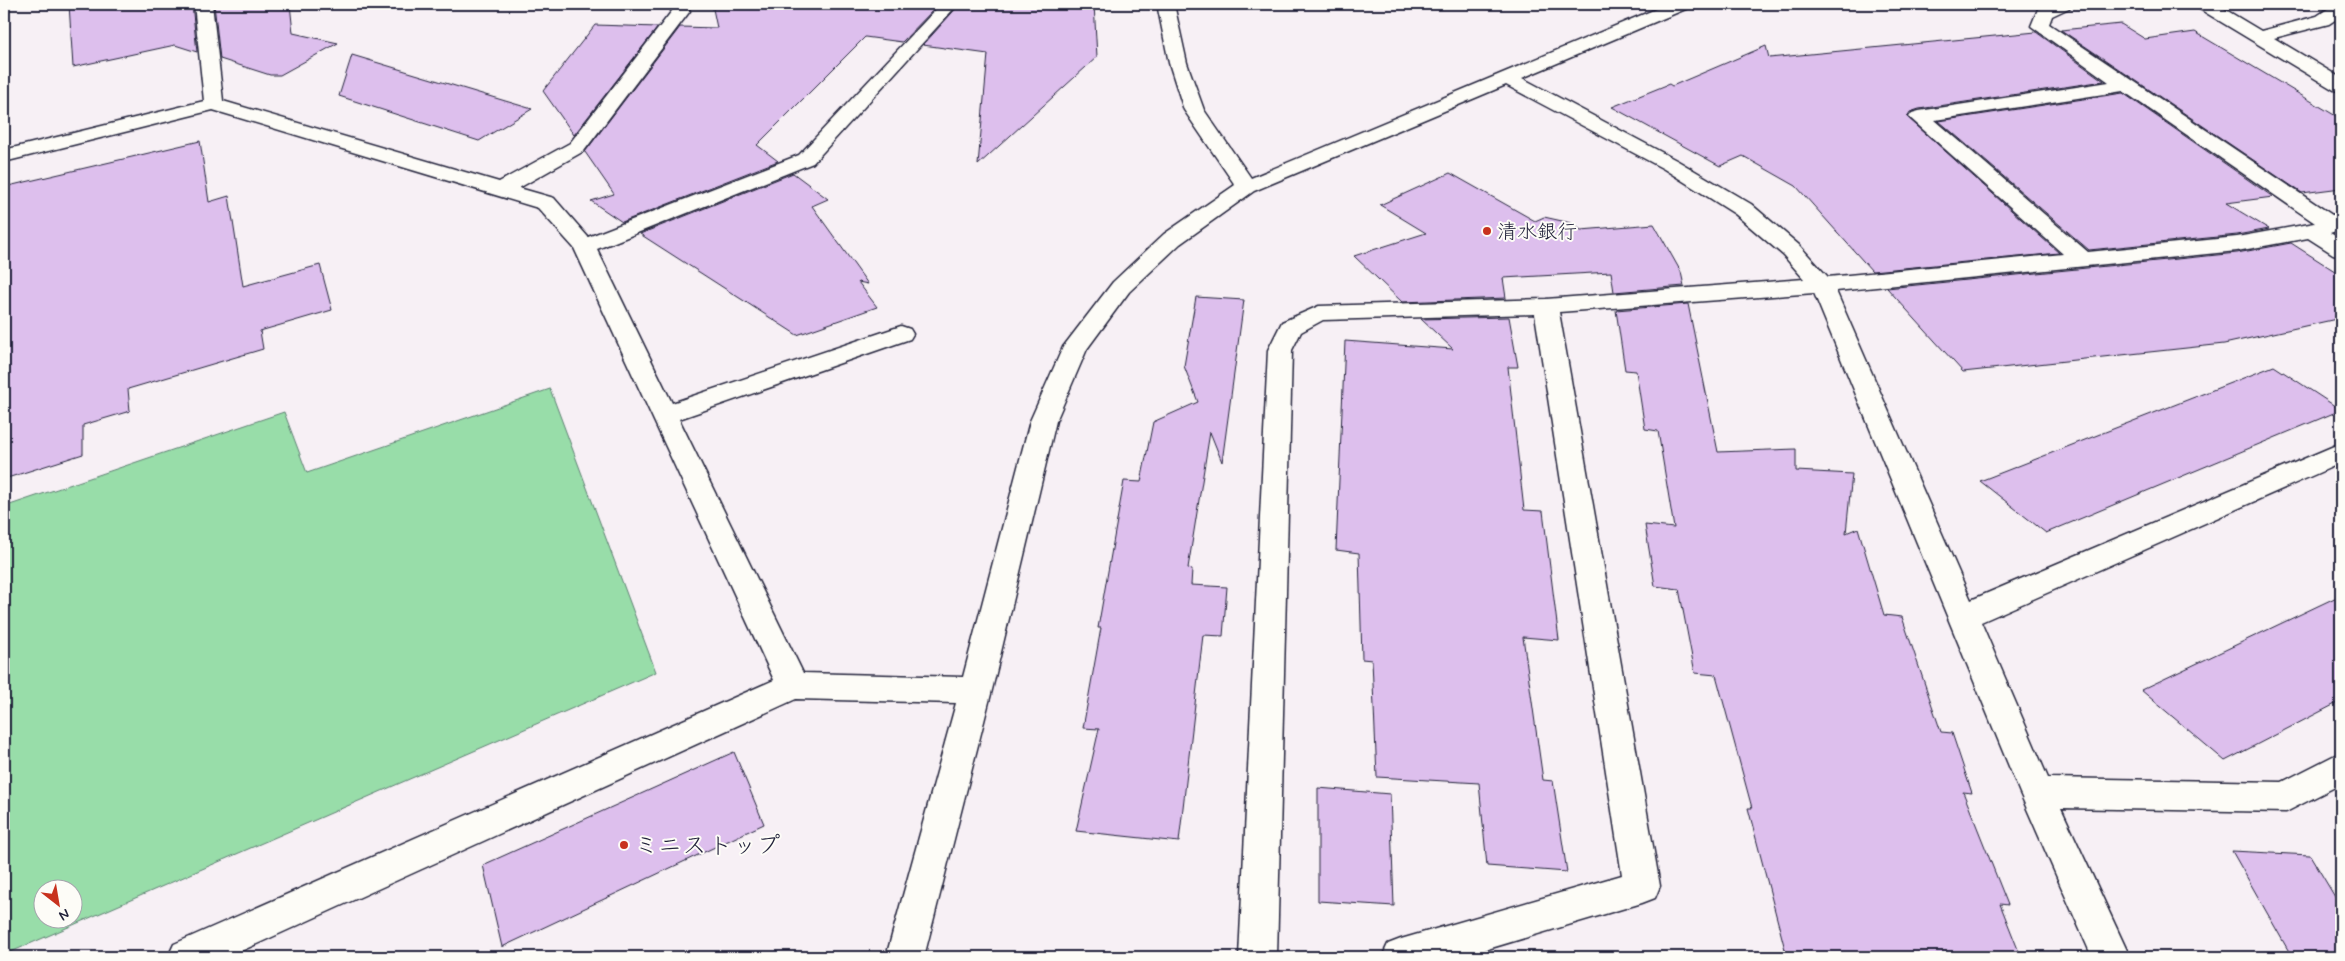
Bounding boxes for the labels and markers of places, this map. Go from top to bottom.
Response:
place label: 清水銀行 [1497,219,1577,246]
marker: 清水銀行 [1481,225,1493,237]
place label: ミニストップ [634,831,780,862]
marker: ミニストップ [618,839,630,851]

